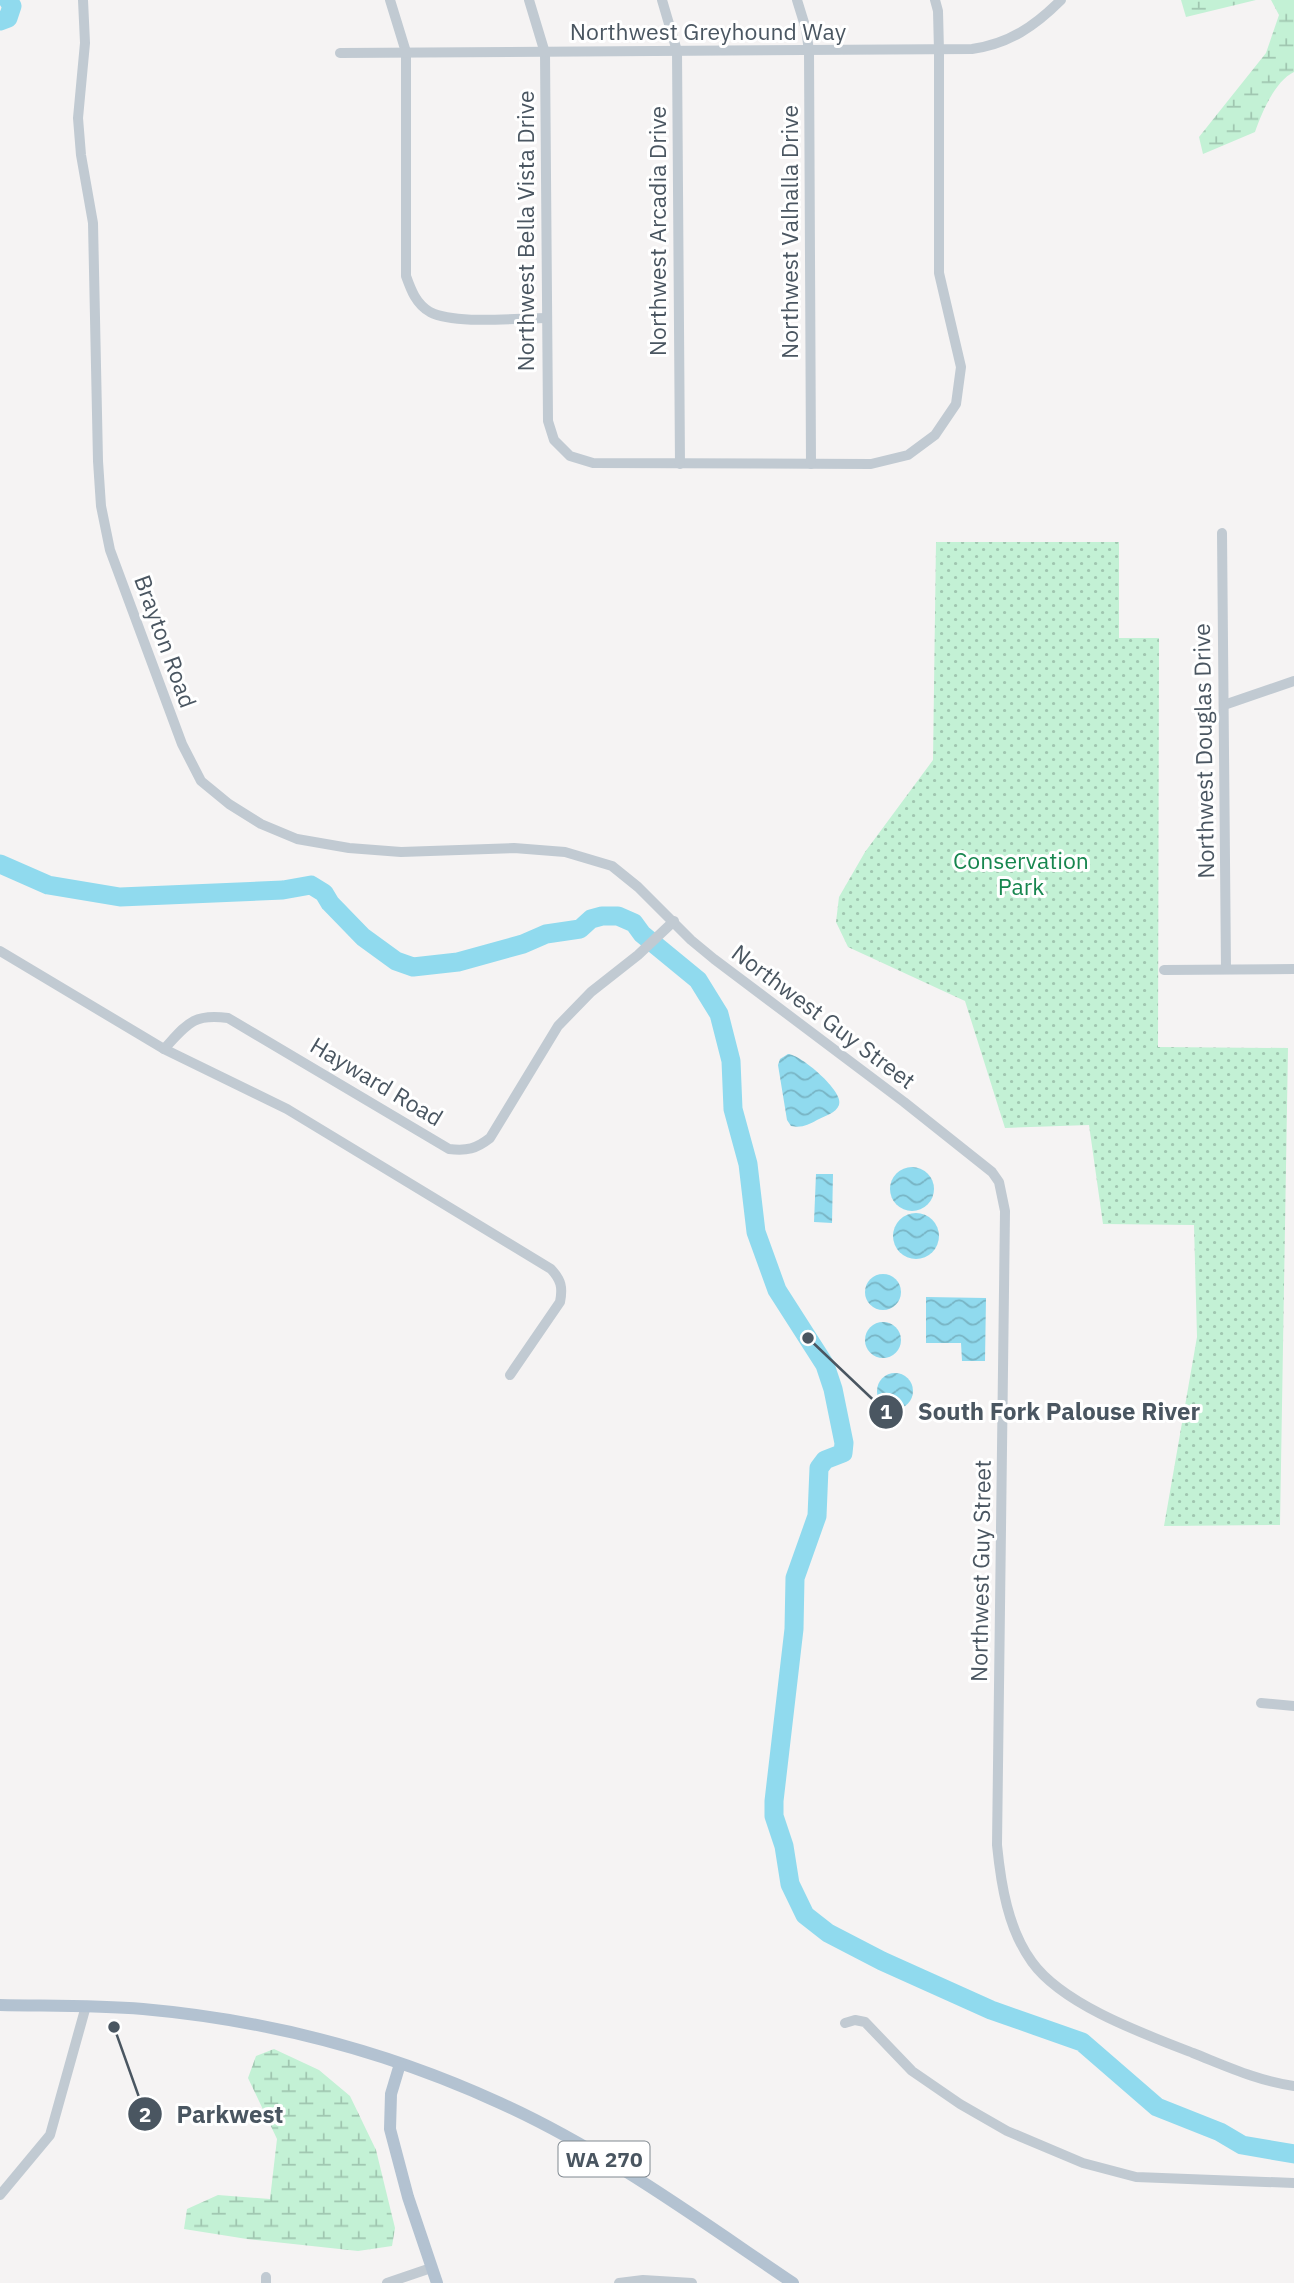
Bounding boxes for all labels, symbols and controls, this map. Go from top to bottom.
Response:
street label: Northwest Greyhound Way [570,16,847,46]
street label: Northwest Bella Vista Drive [510,90,540,372]
street label: Northwest Valhalla Drive [774,105,804,359]
street label: Northwest Arcadia Drive [642,106,672,356]
street label: Brayton Road [128,570,204,712]
street label: Northwest Douglas Drive [1186,623,1220,879]
park label: Conservation Park [953,845,1089,901]
street label: Northwest Guy Street [726,937,922,1095]
street label: Hayward Road [305,1030,449,1132]
callout: South Fork Palouse River [869,1390,1214,1435]
text: South Fork Palouse River [918,1395,1200,1427]
text: 1 [880,1397,893,1425]
street label: Northwest Guy Street [963,1460,997,1682]
callout: Parkwest [128,2092,298,2137]
text: Parkwest [177,2098,284,2130]
text: 2 [139,2100,151,2128]
road number: WA 270 [558,2142,650,2176]

